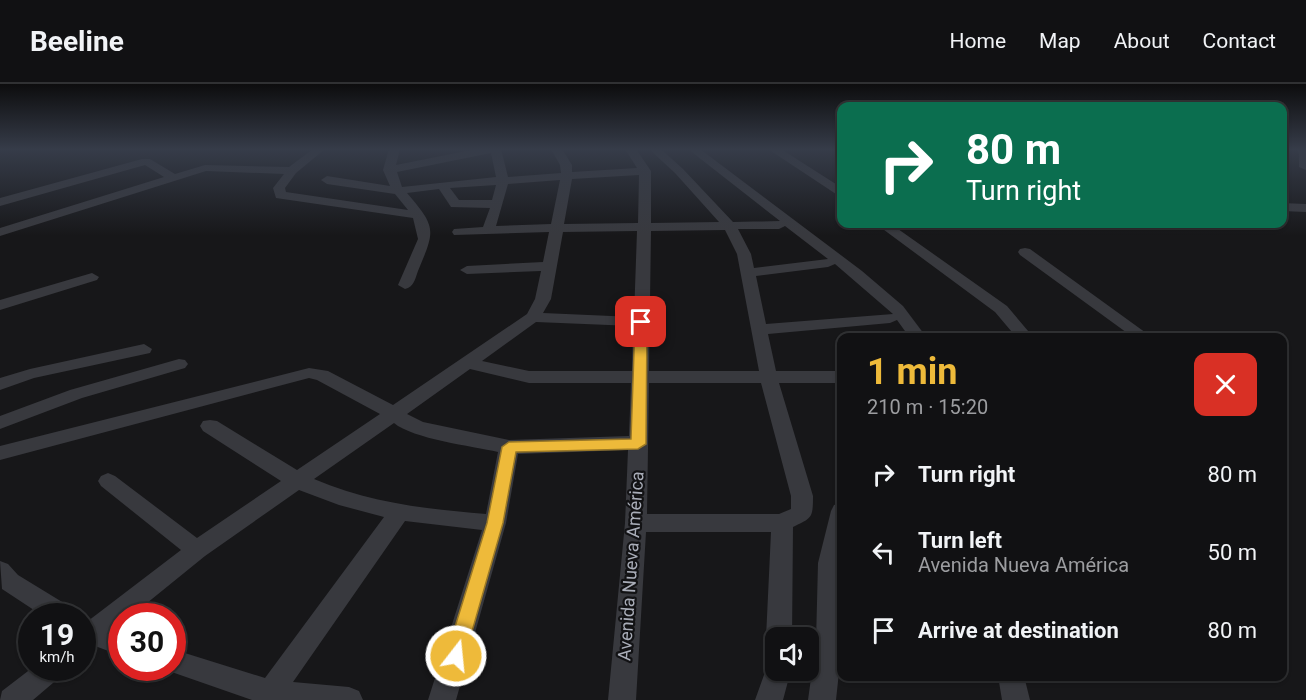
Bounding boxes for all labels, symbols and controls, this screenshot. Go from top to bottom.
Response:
text: Beeline [30,25,124,58]
text: Home [950,29,1006,53]
text: Map [1039,29,1081,53]
text: About [1114,29,1170,53]
text: Contact [1203,29,1276,53]
text: 80 m [966,125,1061,174]
icon: right [867,126,945,204]
text: Turn right [966,175,1081,207]
pin [615,296,666,347]
icon: arrive [624,305,657,338]
text: 1 min [867,351,958,393]
button: close [1194,353,1257,416]
text: 210 m · 15:20 [867,395,988,419]
icon: right [867,458,900,491]
text: Turn right [918,462,1015,487]
text: 80 m [1208,462,1257,487]
street label: Avenida Nueva América [613,470,648,661]
text: Turn left [918,528,1002,553]
icon: left [867,536,900,569]
text: 50 m [1208,540,1257,565]
text: Avenida Nueva América [918,553,1129,577]
speed limit sign: 30 [108,603,186,681]
icon: arrive [867,614,900,647]
text: 19 [40,617,74,652]
text: Arrive at destination [918,618,1119,643]
text: 80 m [1208,618,1257,643]
position arrow [424,624,488,688]
map controls [765,627,819,681]
button: sound [765,627,819,681]
text: km/h [39,648,75,666]

